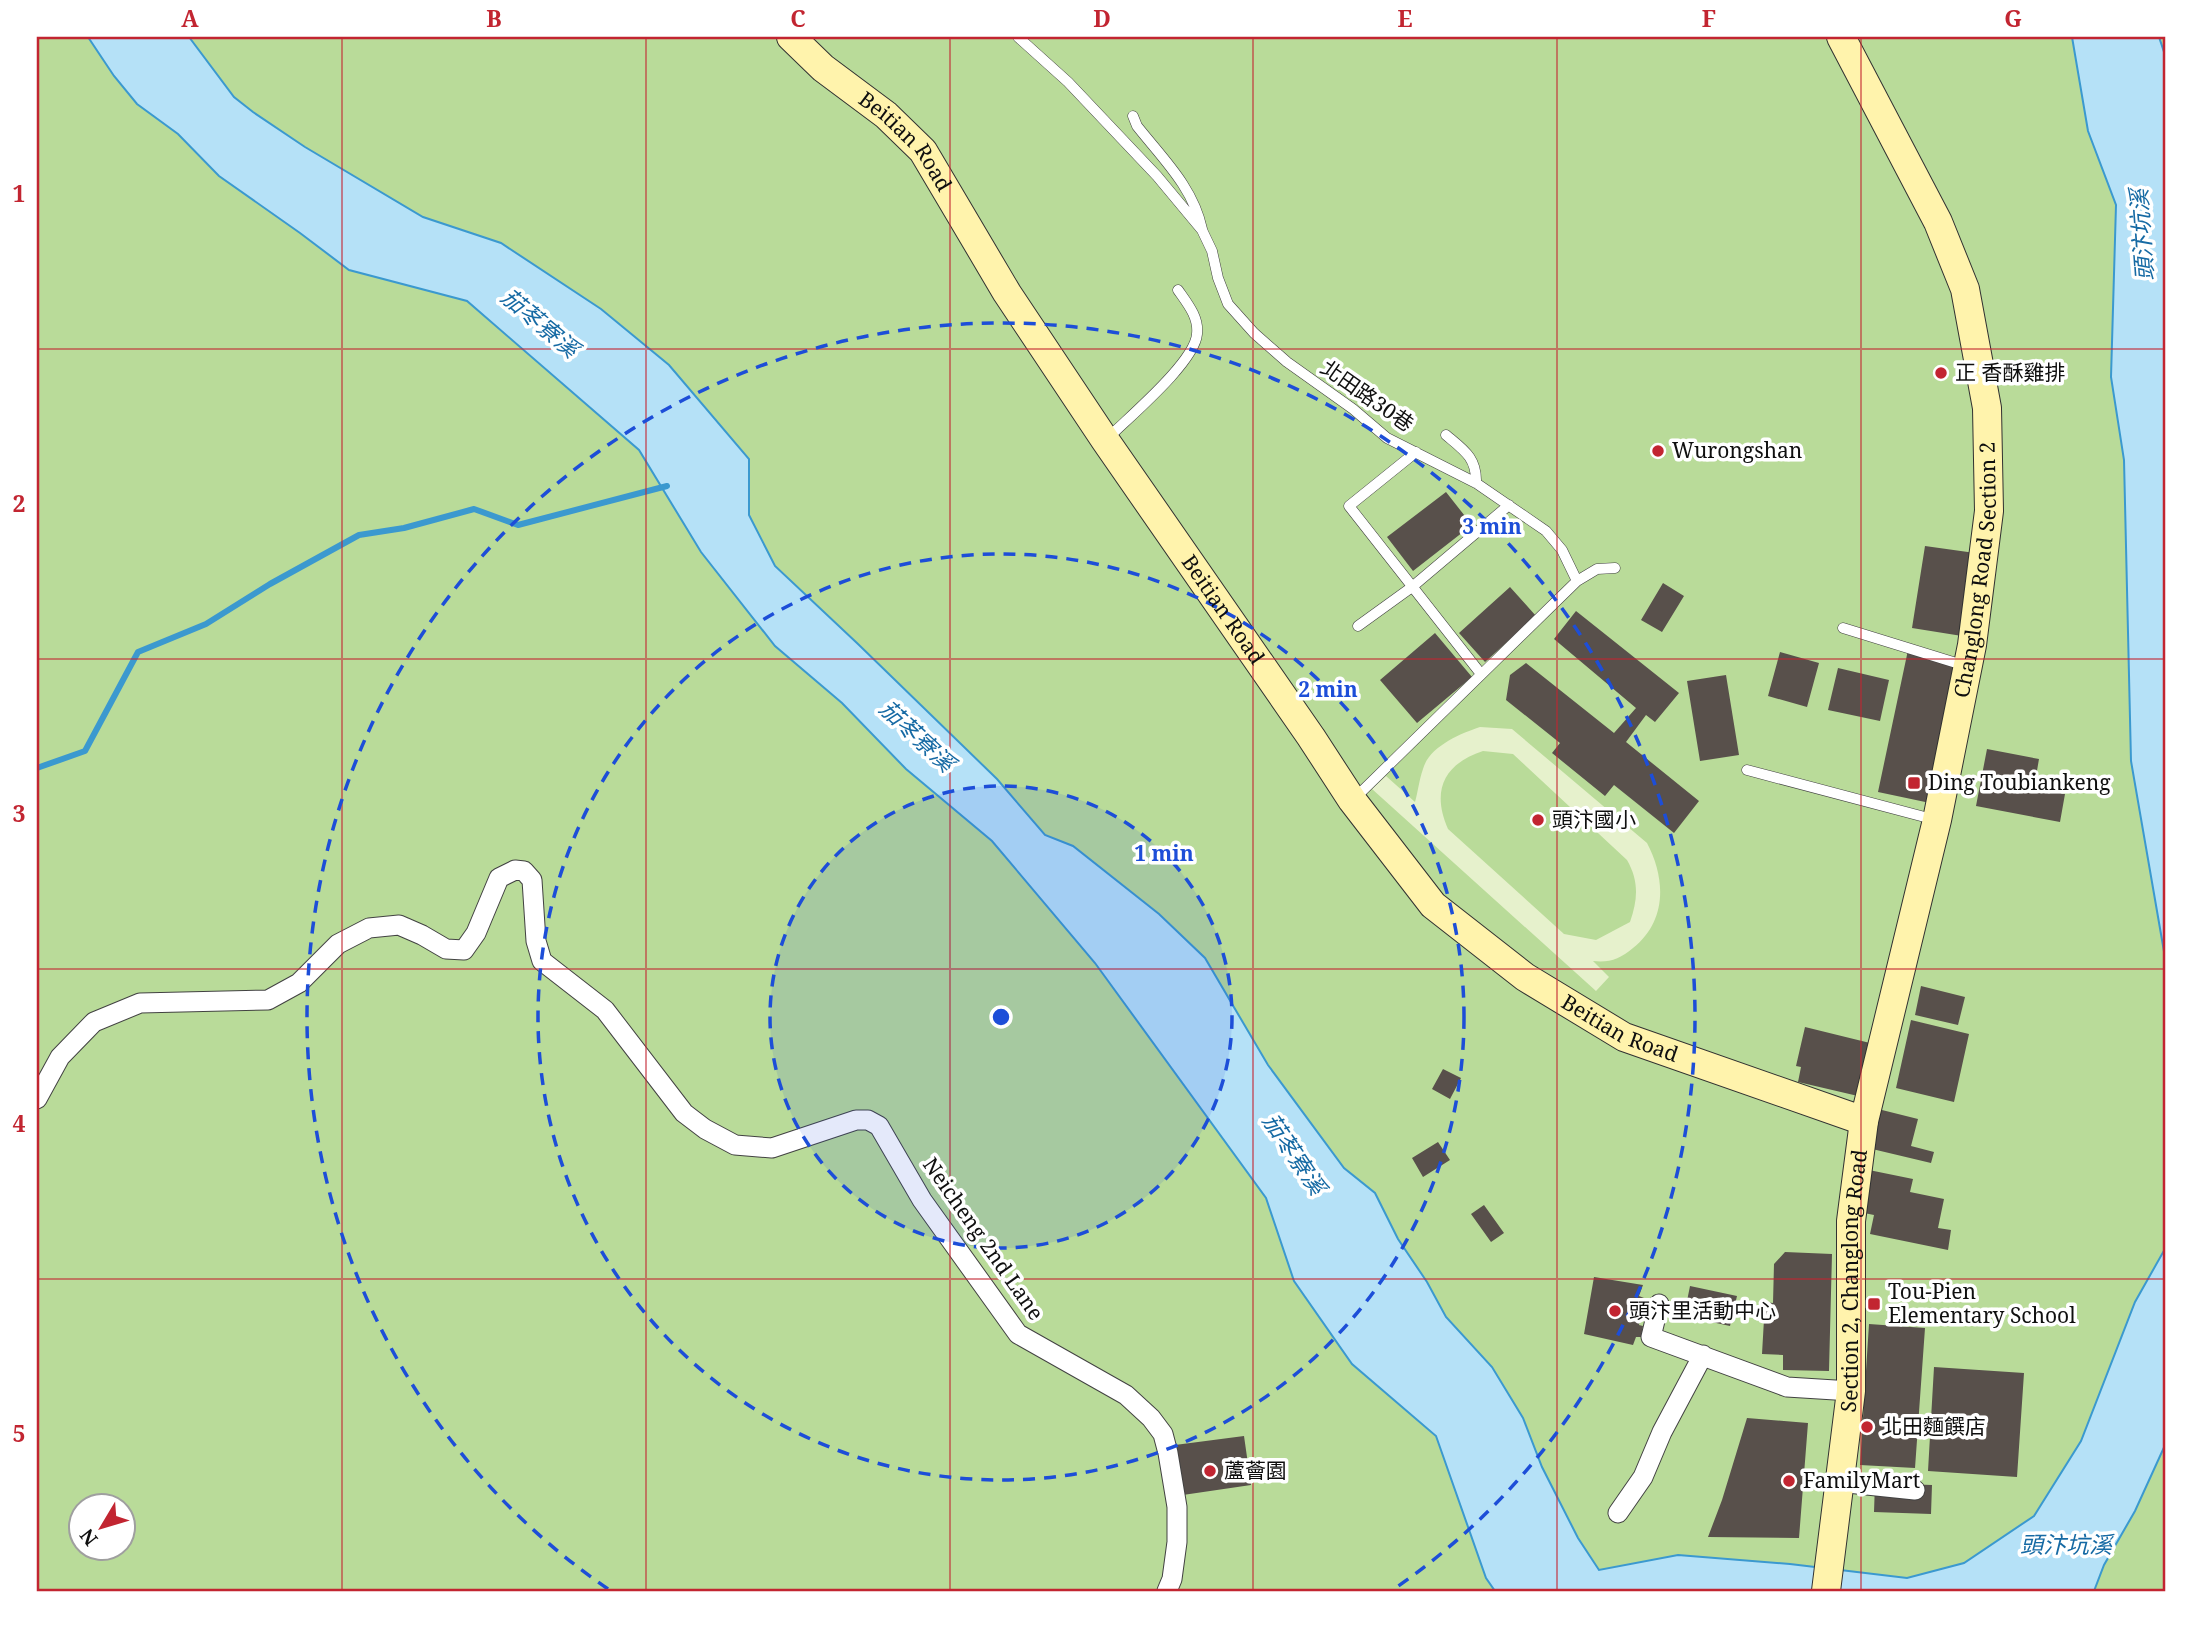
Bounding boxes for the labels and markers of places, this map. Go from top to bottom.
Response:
place label: 正 香酥雞排 [1955,358,2065,386]
marker: 正 香酥雞排 [1933,365,1949,381]
place label: Wurongshan [1672,436,1802,464]
marker: Wurongshan [1650,443,1666,459]
place label: Ding Toubiankeng [1928,768,2111,796]
marker: Ding Toubiankeng [1906,775,1922,791]
place label: 頭汴國小 [1552,805,1636,833]
marker: 頭汴國小 [1530,812,1546,828]
centre of rings [989,1005,1013,1029]
place label: Tou-Pien Elementary School [1888,1277,2076,1329]
place label: 頭汴里活動中心 [1629,1296,1776,1324]
marker: Tou-Pien Elementary School [1866,1296,1882,1312]
marker: 頭汴里活動中心 [1607,1303,1623,1319]
place label: 北田麵饌店 [1881,1412,1986,1440]
marker: 北田麵饌店 [1859,1419,1875,1435]
place label: 蘆薈園 [1224,1456,1287,1484]
marker: 蘆薈園 [1202,1463,1218,1479]
place label: FamilyMart [1803,1466,1920,1494]
marker: FamilyMart [1781,1473,1797,1489]

